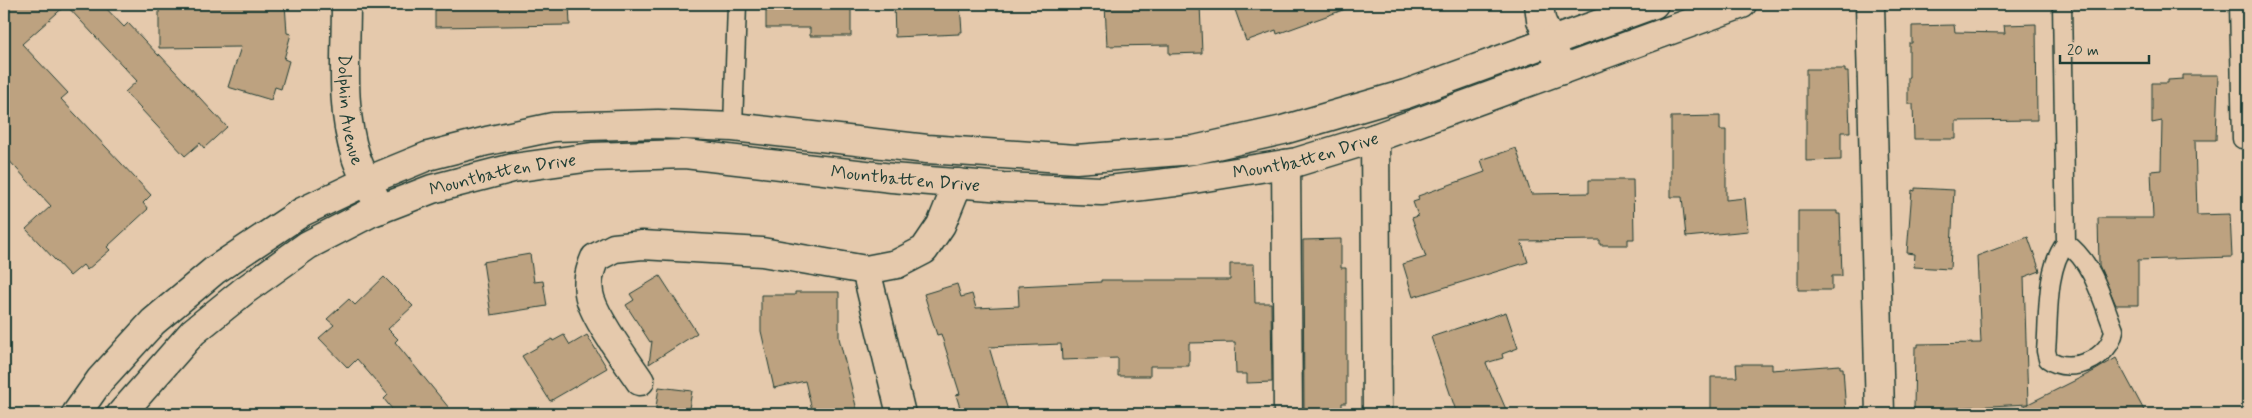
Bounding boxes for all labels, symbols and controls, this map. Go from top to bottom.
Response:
scale bar [2060,32,2148,64]
text: 20 m [2067,41,2099,61]
street label: Dolphin Avenue [332,54,369,169]
street label: Mountbatten Drive [1231,127,1382,185]
street label: Mountbatten Drive [427,148,578,202]
street label: Mountbatten Drive [829,160,981,198]

